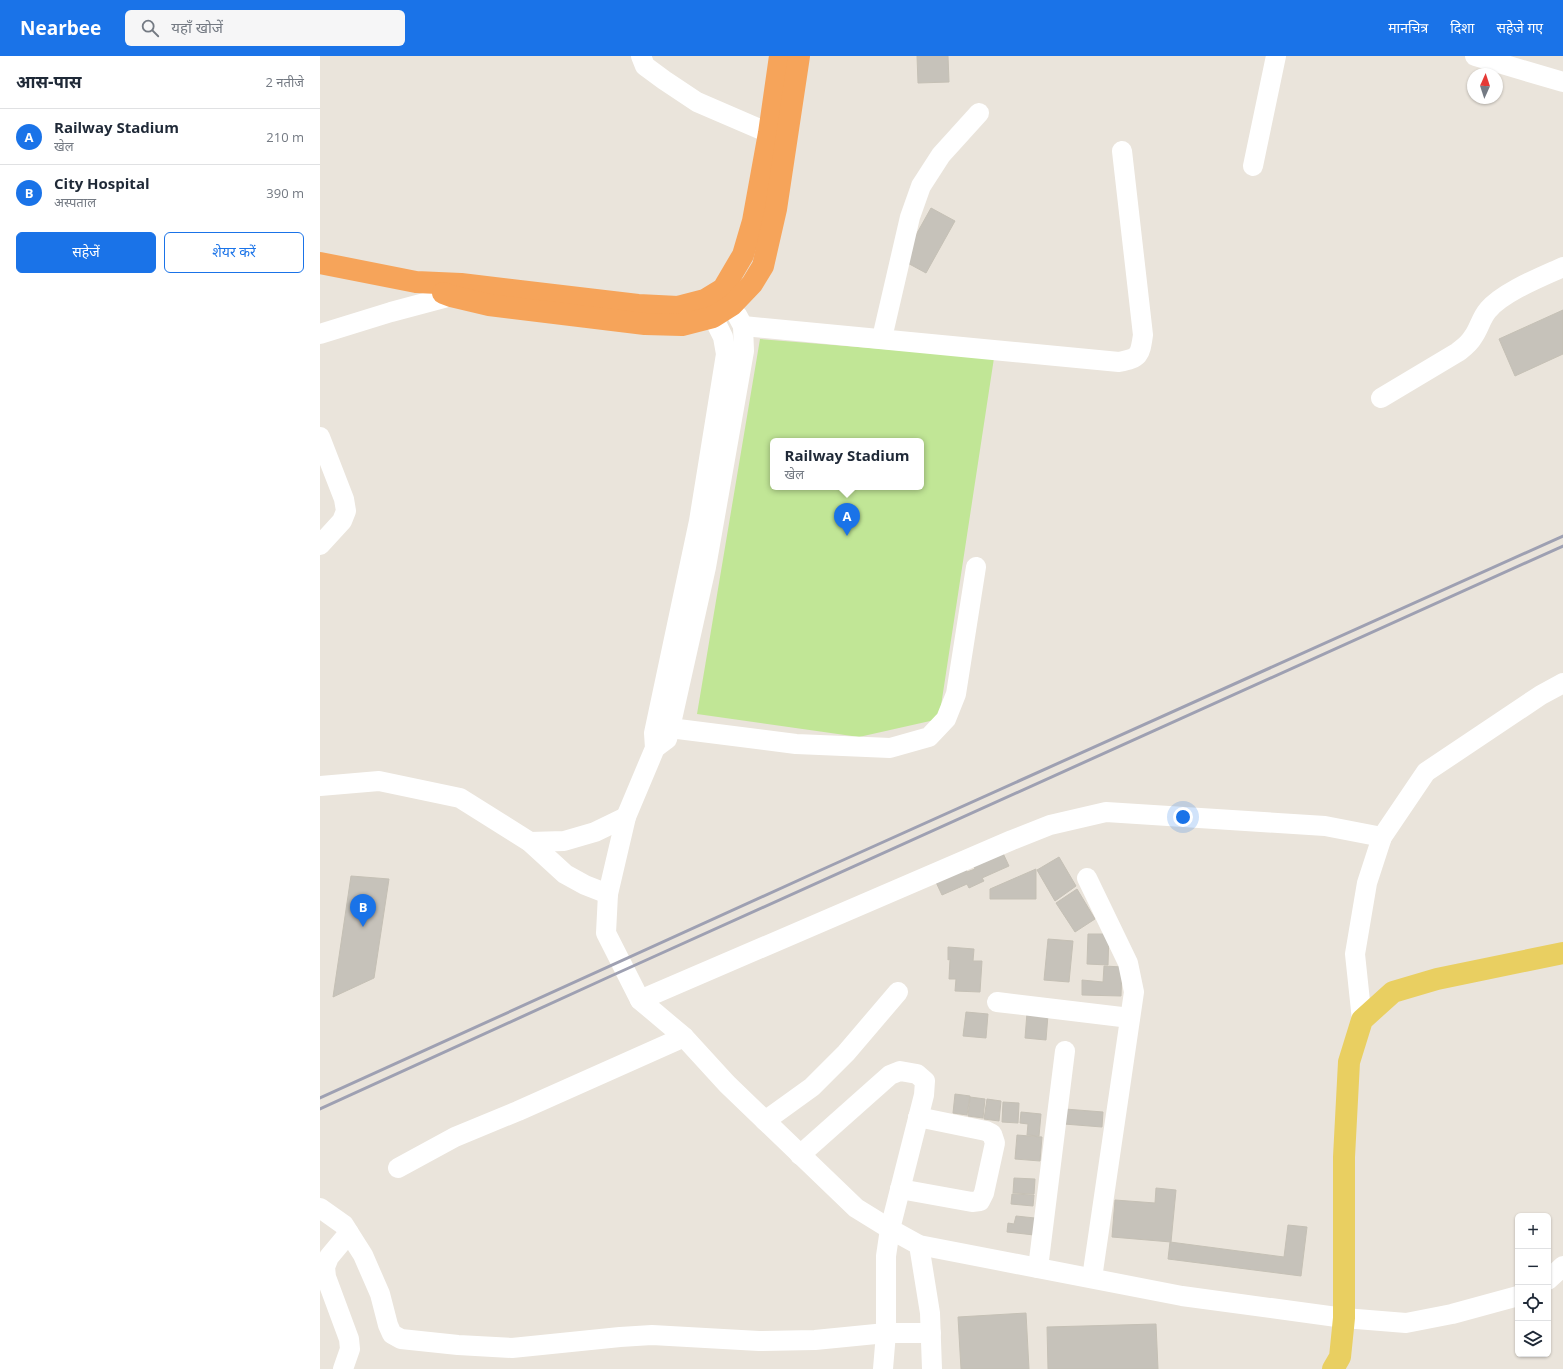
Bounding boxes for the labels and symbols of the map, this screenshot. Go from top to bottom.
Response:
north arrow [1467,68,1503,104]
pin: A [834,503,860,536]
your location [1173,807,1193,827]
pin: B [350,894,376,927]

